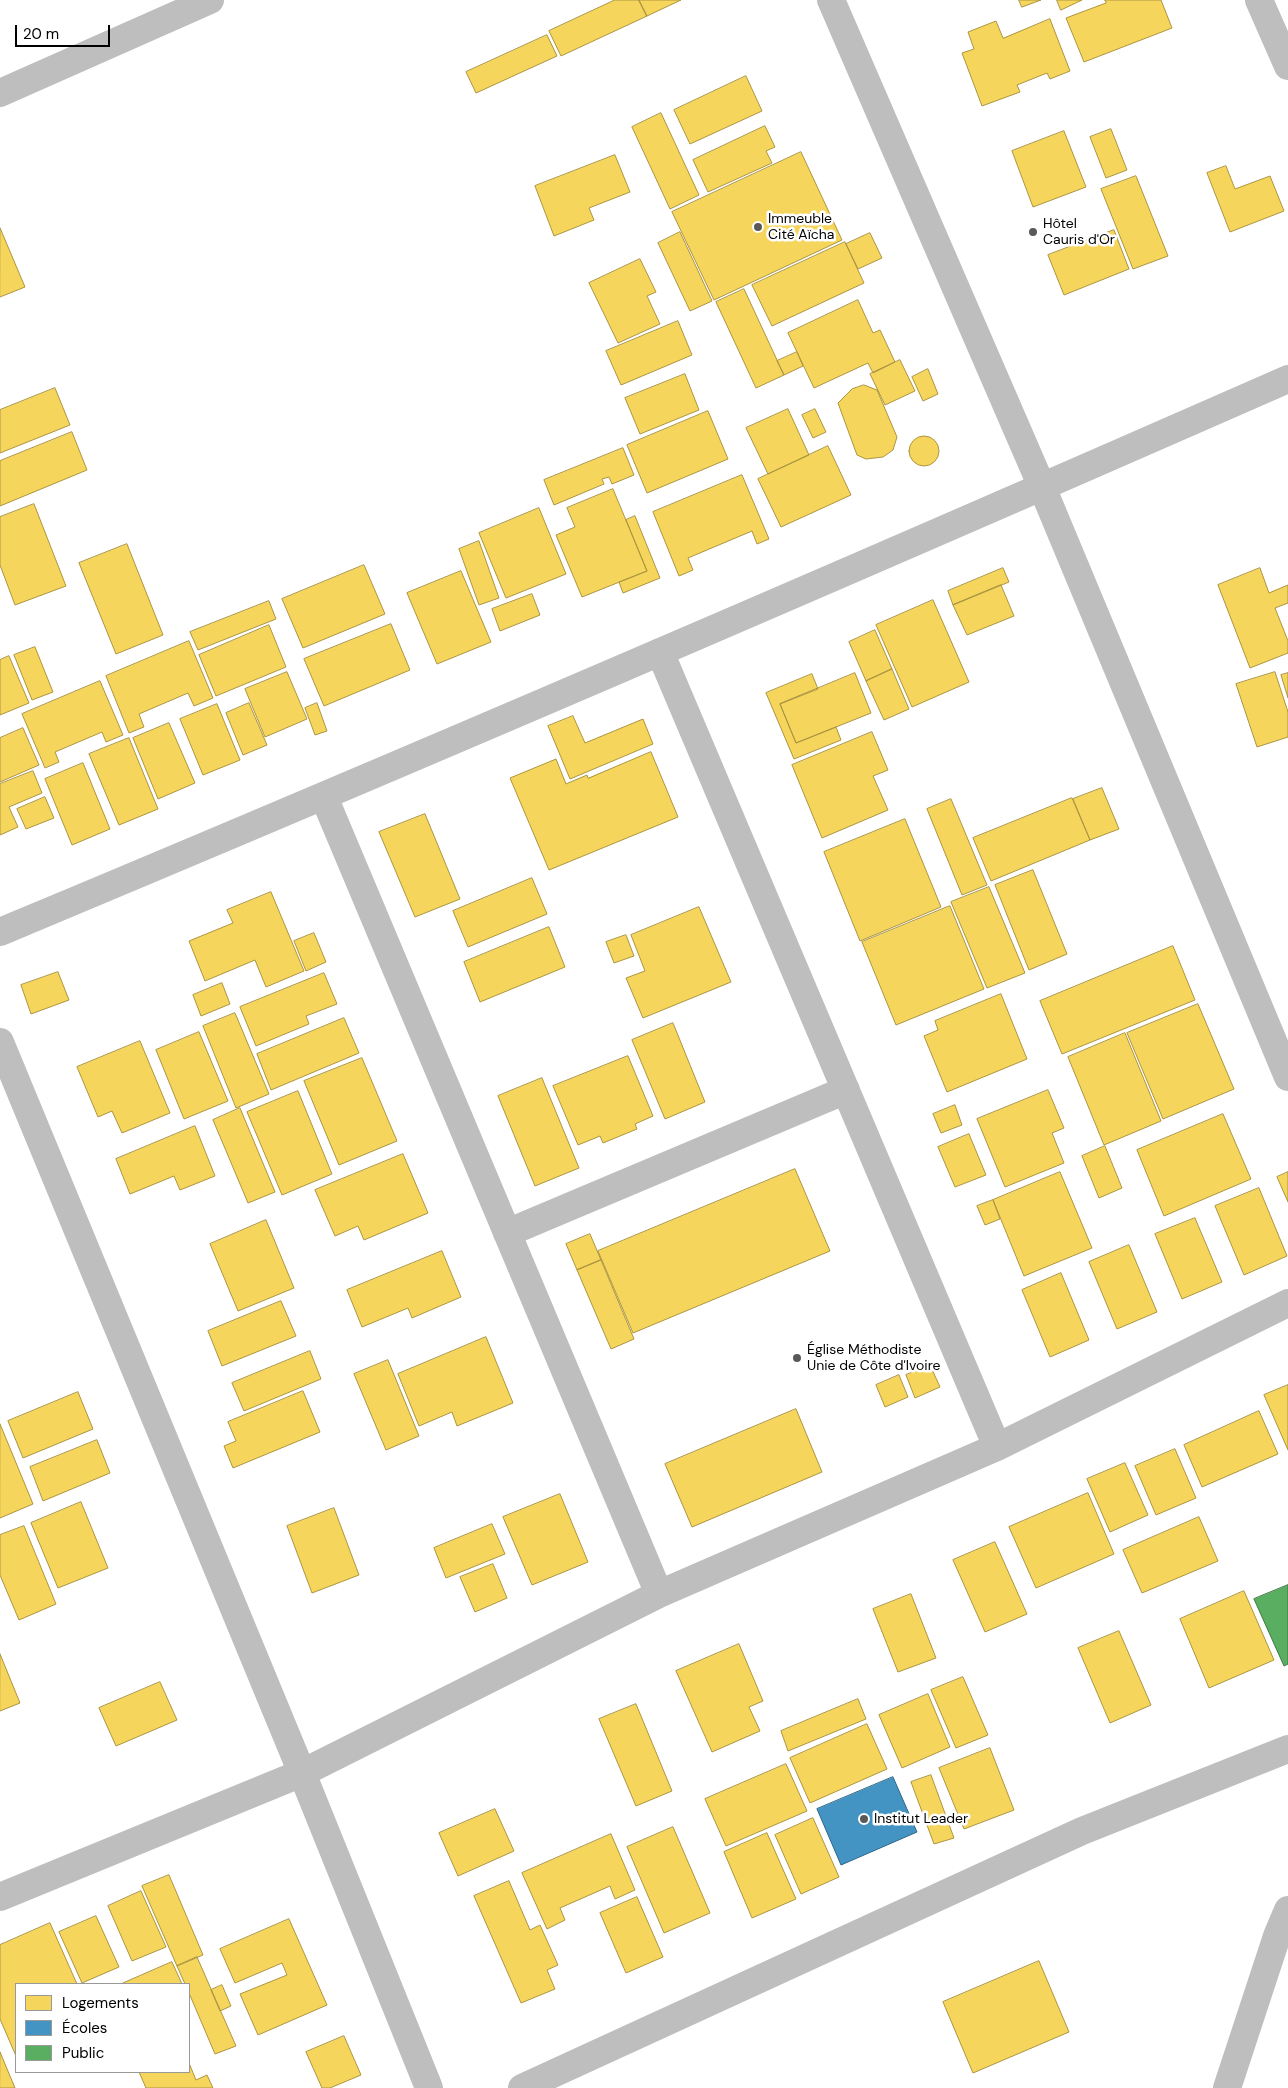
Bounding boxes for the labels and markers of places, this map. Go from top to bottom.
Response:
place label: Immeuble Cité Aïcha [768,211,834,243]
place label: Hôtel Cauris d'Or [1043,216,1115,248]
marker: Immeuble Cité Aïcha [752,221,764,233]
marker: Hôtel Cauris d'Or [1027,226,1039,238]
place label: Église Méthodiste Unie de Côte d'Ivoire [807,1342,941,1374]
marker: Église Méthodiste Unie de Côte d'Ivoire [791,1352,803,1364]
place label: Institut Leader [874,1811,968,1827]
marker: Institut Leader [858,1813,870,1825]

